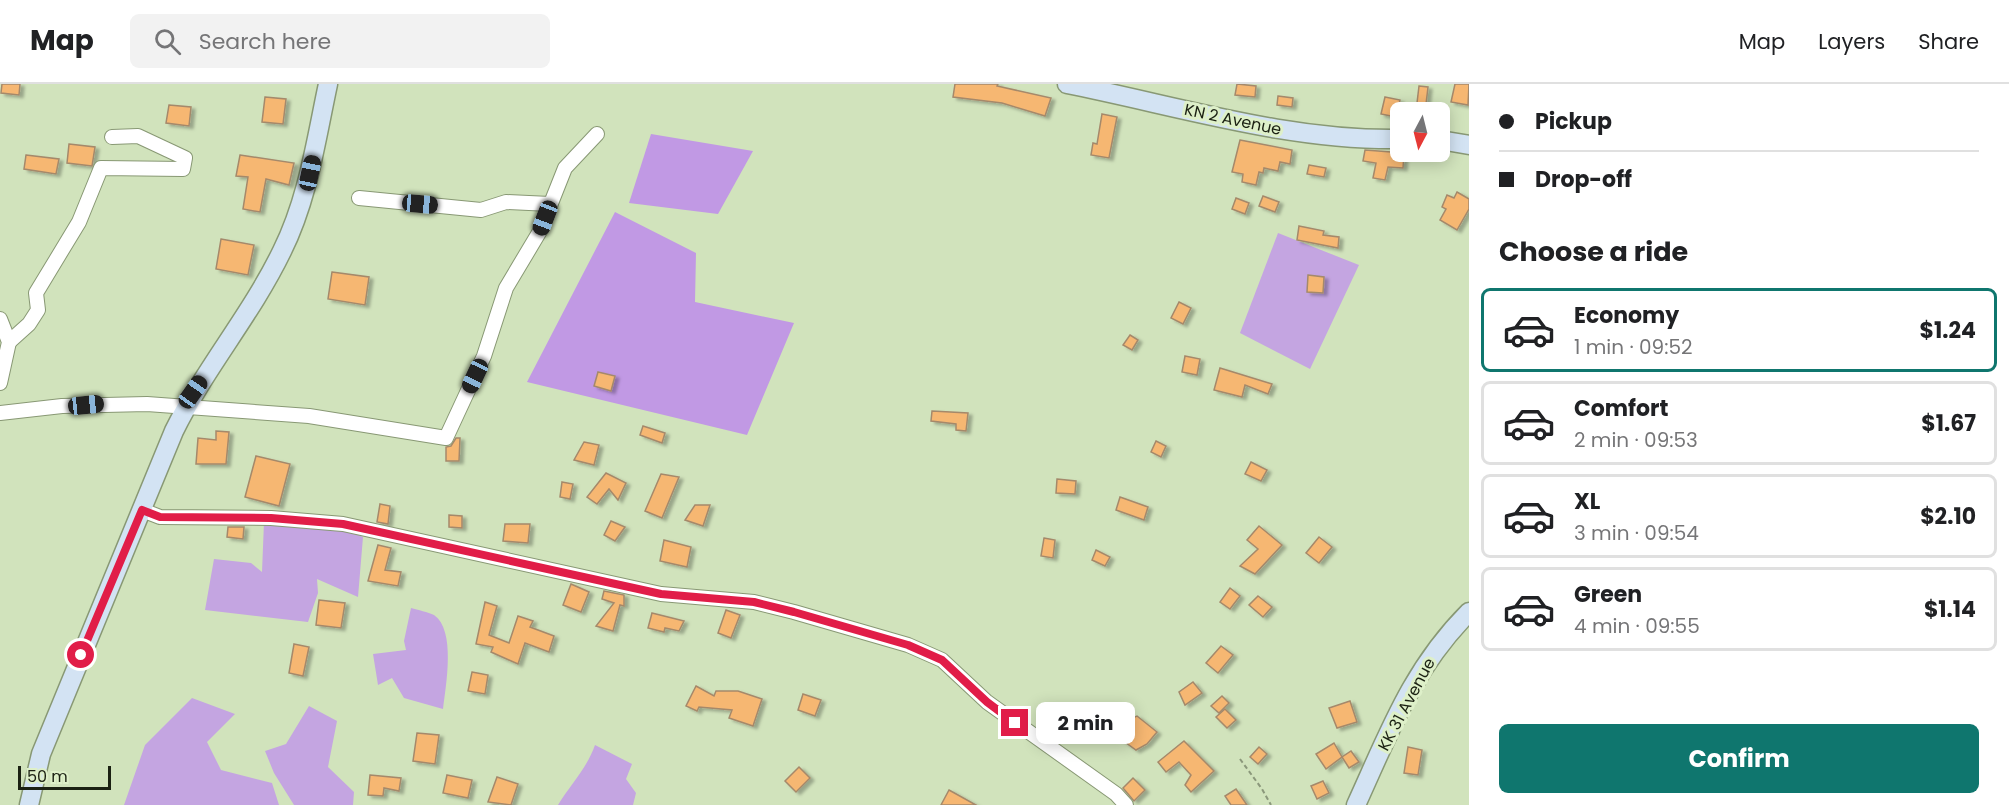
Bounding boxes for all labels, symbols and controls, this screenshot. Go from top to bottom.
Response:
search box [130,14,550,68]
text: Map [30,21,94,60]
icon: search [151,25,184,58]
text: Search here [199,26,331,57]
text: Map [1739,27,1785,56]
text: Layers [1818,27,1885,56]
text: Share [1918,27,1979,56]
street label: KN 2 Avenue [1182,98,1284,141]
north arrow [1390,102,1450,162]
map controls [1390,102,1450,162]
text: Pickup [1535,106,1612,137]
car [297,154,323,192]
text: Drop-off [1535,164,1632,195]
car [401,193,439,215]
car [530,198,560,238]
text: Choose a ride [1499,233,1688,270]
text: Economy [1574,300,1679,331]
icon: car [1502,303,1556,357]
text: $1.24 [1920,315,1976,346]
text: 1 min · 09:52 [1574,333,1692,361]
car [459,356,491,396]
car [175,372,211,412]
text: Comfort [1574,393,1668,424]
car [67,394,105,416]
icon: car [1502,396,1556,450]
text: $1.67 [1921,408,1976,439]
text: 2 min · 09:53 [1574,426,1698,454]
text: XL [1574,486,1600,517]
icon: car [1502,489,1556,543]
text: $2.10 [1920,501,1976,532]
text: 3 min · 09:54 [1574,519,1699,547]
text: Green [1574,579,1642,610]
icon: car [1502,582,1556,636]
text: $1.14 [1924,594,1976,625]
text: 4 min · 09:55 [1574,612,1700,640]
route start [67,641,94,668]
street label: KK 31 Avenue [1372,654,1441,755]
callout: 2 min [1036,702,1135,744]
route end [1001,709,1028,736]
text: 2 min [1057,709,1114,737]
button: Confirm [1499,724,1979,793]
scale bar [18,763,111,790]
text: 50 m [27,765,68,788]

